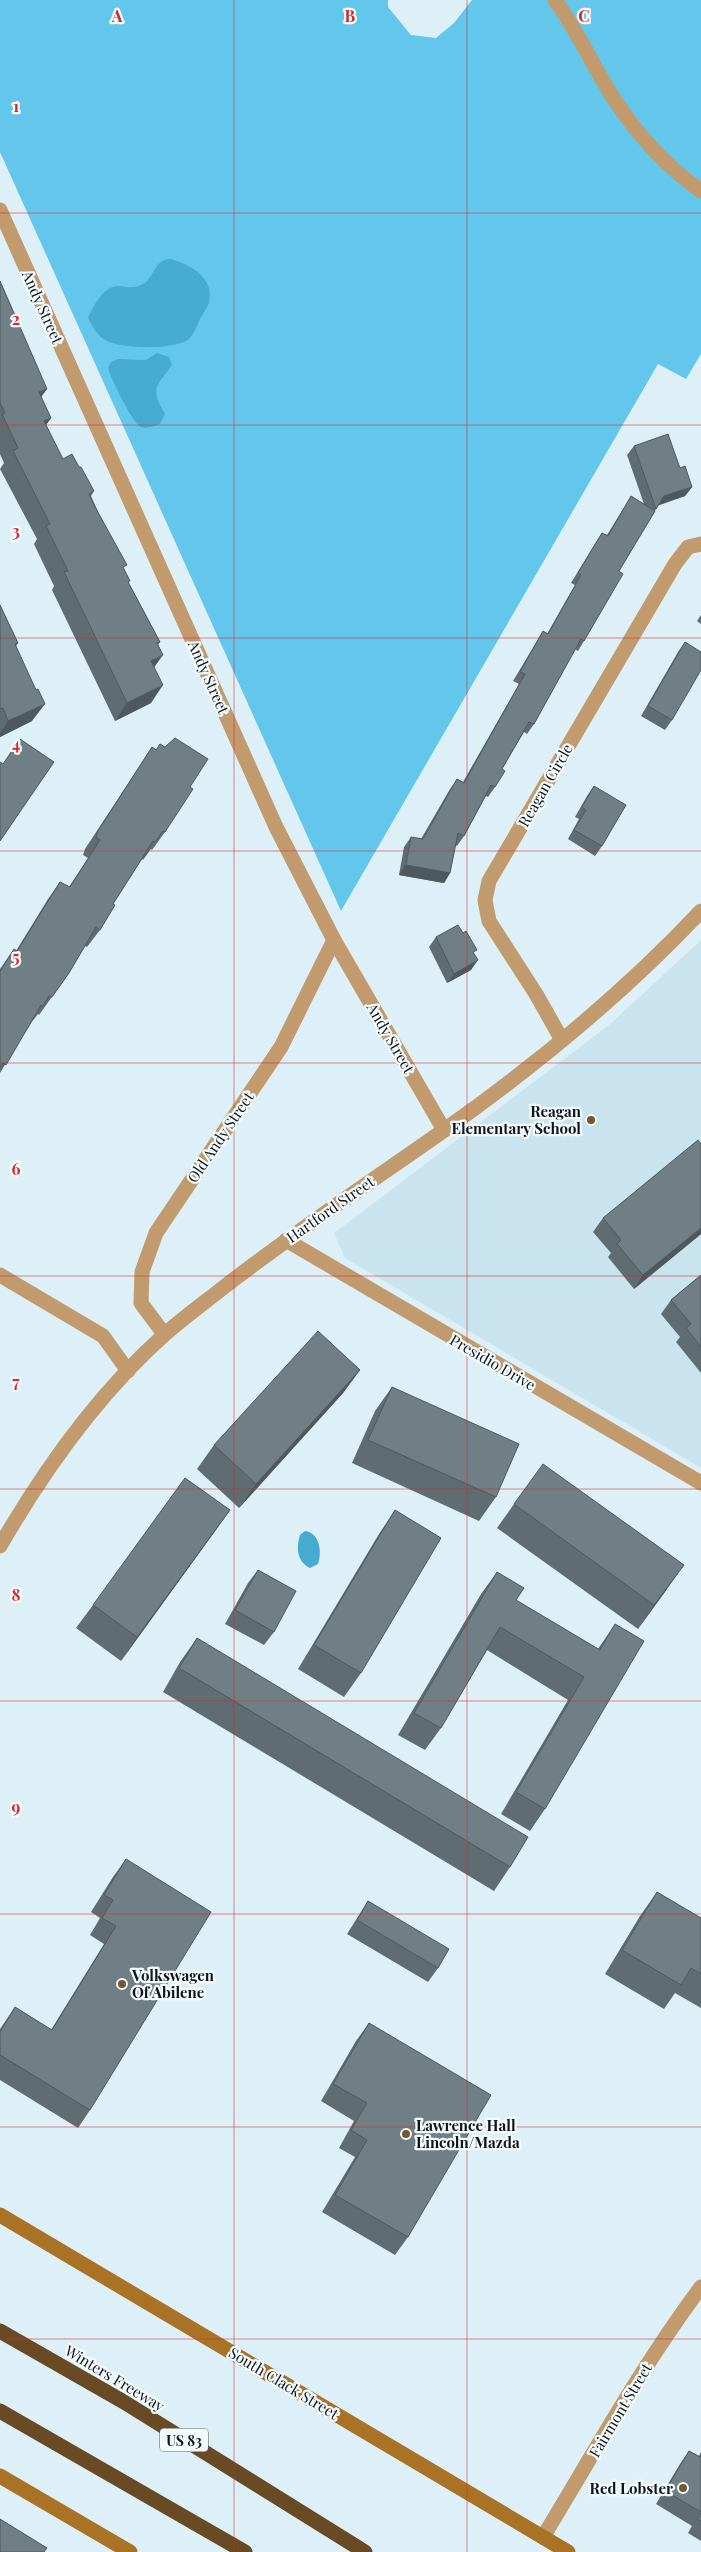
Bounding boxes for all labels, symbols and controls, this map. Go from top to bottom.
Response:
text: A [111,5,123,26]
text: B [345,5,356,26]
text: C [578,5,590,26]
text: 1 [13,95,19,116]
street label: Andy Street [18,266,68,347]
text: 2 [12,308,20,329]
text: 3 [12,520,20,541]
street label: Andy Street [184,636,234,717]
text: 4 [12,733,20,754]
street label: Reagan Circle [513,740,577,830]
text: 5 [12,946,20,967]
street label: Andy Street [362,998,420,1077]
street label: Old Andy Street [182,1087,258,1186]
place label: Reagan Elementary School [452,1101,582,1138]
marker: Reagan Elementary School [585,1114,597,1126]
text: 6 [12,1158,21,1179]
street label: Hartford Street [282,1171,378,1247]
street label: Presidio Drive [447,1329,539,1395]
text: 7 [12,1371,20,1392]
text: 8 [12,1584,21,1605]
text: 9 [12,1796,21,1817]
place label: Volkswagen Of Abilene [131,1965,215,2002]
marker: Volkswagen Of Abilene [116,1978,128,1990]
place label: Lawrence Hall Lincoln/Mazda [416,2115,520,2152]
marker: Lawrence Hall Lincoln/Mazda [400,2128,412,2140]
street label: Winters Freeway [61,2340,169,2416]
street label: South Clack Street [226,2342,343,2424]
street label: Fairmont Street [584,2359,656,2461]
road number: US 83 [160,2428,208,2452]
place label: Red Lobster [590,2478,673,2498]
marker: Red Lobster [677,2482,689,2494]

